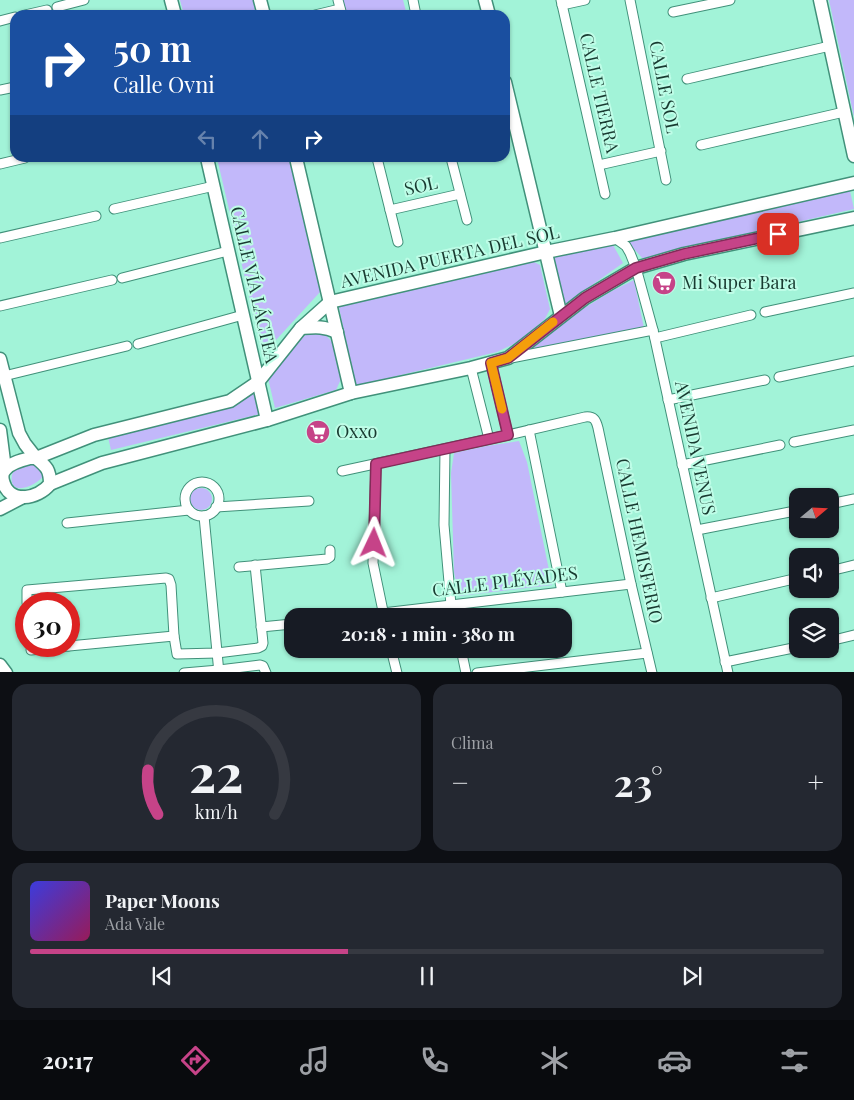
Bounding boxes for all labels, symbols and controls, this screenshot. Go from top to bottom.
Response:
text: 50 m [113,24,191,71]
icon: right [30,30,95,95]
street label: CALLE TIERRA [575,30,626,156]
street label: CALLE SOL [644,39,686,135]
text: Calle Ovni [113,69,215,99]
icon: left [193,125,221,153]
icon: ahead [246,125,274,153]
icon: right [299,125,327,153]
street label: SOL [402,169,440,200]
street label: CALLE VÍA LÁCTEA [225,204,285,366]
pin [757,213,799,255]
street label: AVENIDA PUERTA DEL SOL [337,219,562,293]
icon: arrive [764,220,792,248]
supermarket icon: Mi Super Bara [651,270,677,296]
place label: Mi Super Bara [682,270,796,294]
street label: AVENIDA VENUS [670,378,722,517]
supermarket icon: Oxxo [305,419,331,445]
place label: Oxxo [336,419,377,443]
street label: CALLE HEMISFERIO [611,456,669,626]
north arrow [789,488,839,538]
map controls [789,488,839,658]
position arrow [347,516,399,568]
button: sound [789,548,839,598]
street label: CALLE PLÉYADES [431,560,579,602]
speed limit sign: 30 [15,592,80,657]
button: layers [789,608,839,658]
text: 20:18 · 1 min · 380 m [341,620,515,646]
text: Clima [451,732,493,753]
text: 22 [189,737,244,806]
text: 23° [614,756,663,807]
text: − [451,763,469,800]
text: + [808,763,824,800]
text: km/h [195,800,238,823]
text: Paper Moons [105,887,220,913]
text: Ada Vale [105,913,165,934]
icon: previous [148,962,176,990]
icon: pause [413,962,441,990]
icon: next [678,962,706,990]
icon: directions [178,1043,213,1078]
icon: music [297,1043,332,1078]
icon: phone [417,1043,452,1078]
icon: climate [537,1043,572,1078]
icon: car [657,1043,692,1078]
icon: filters [777,1043,812,1078]
text: 20:17 [42,1045,93,1075]

